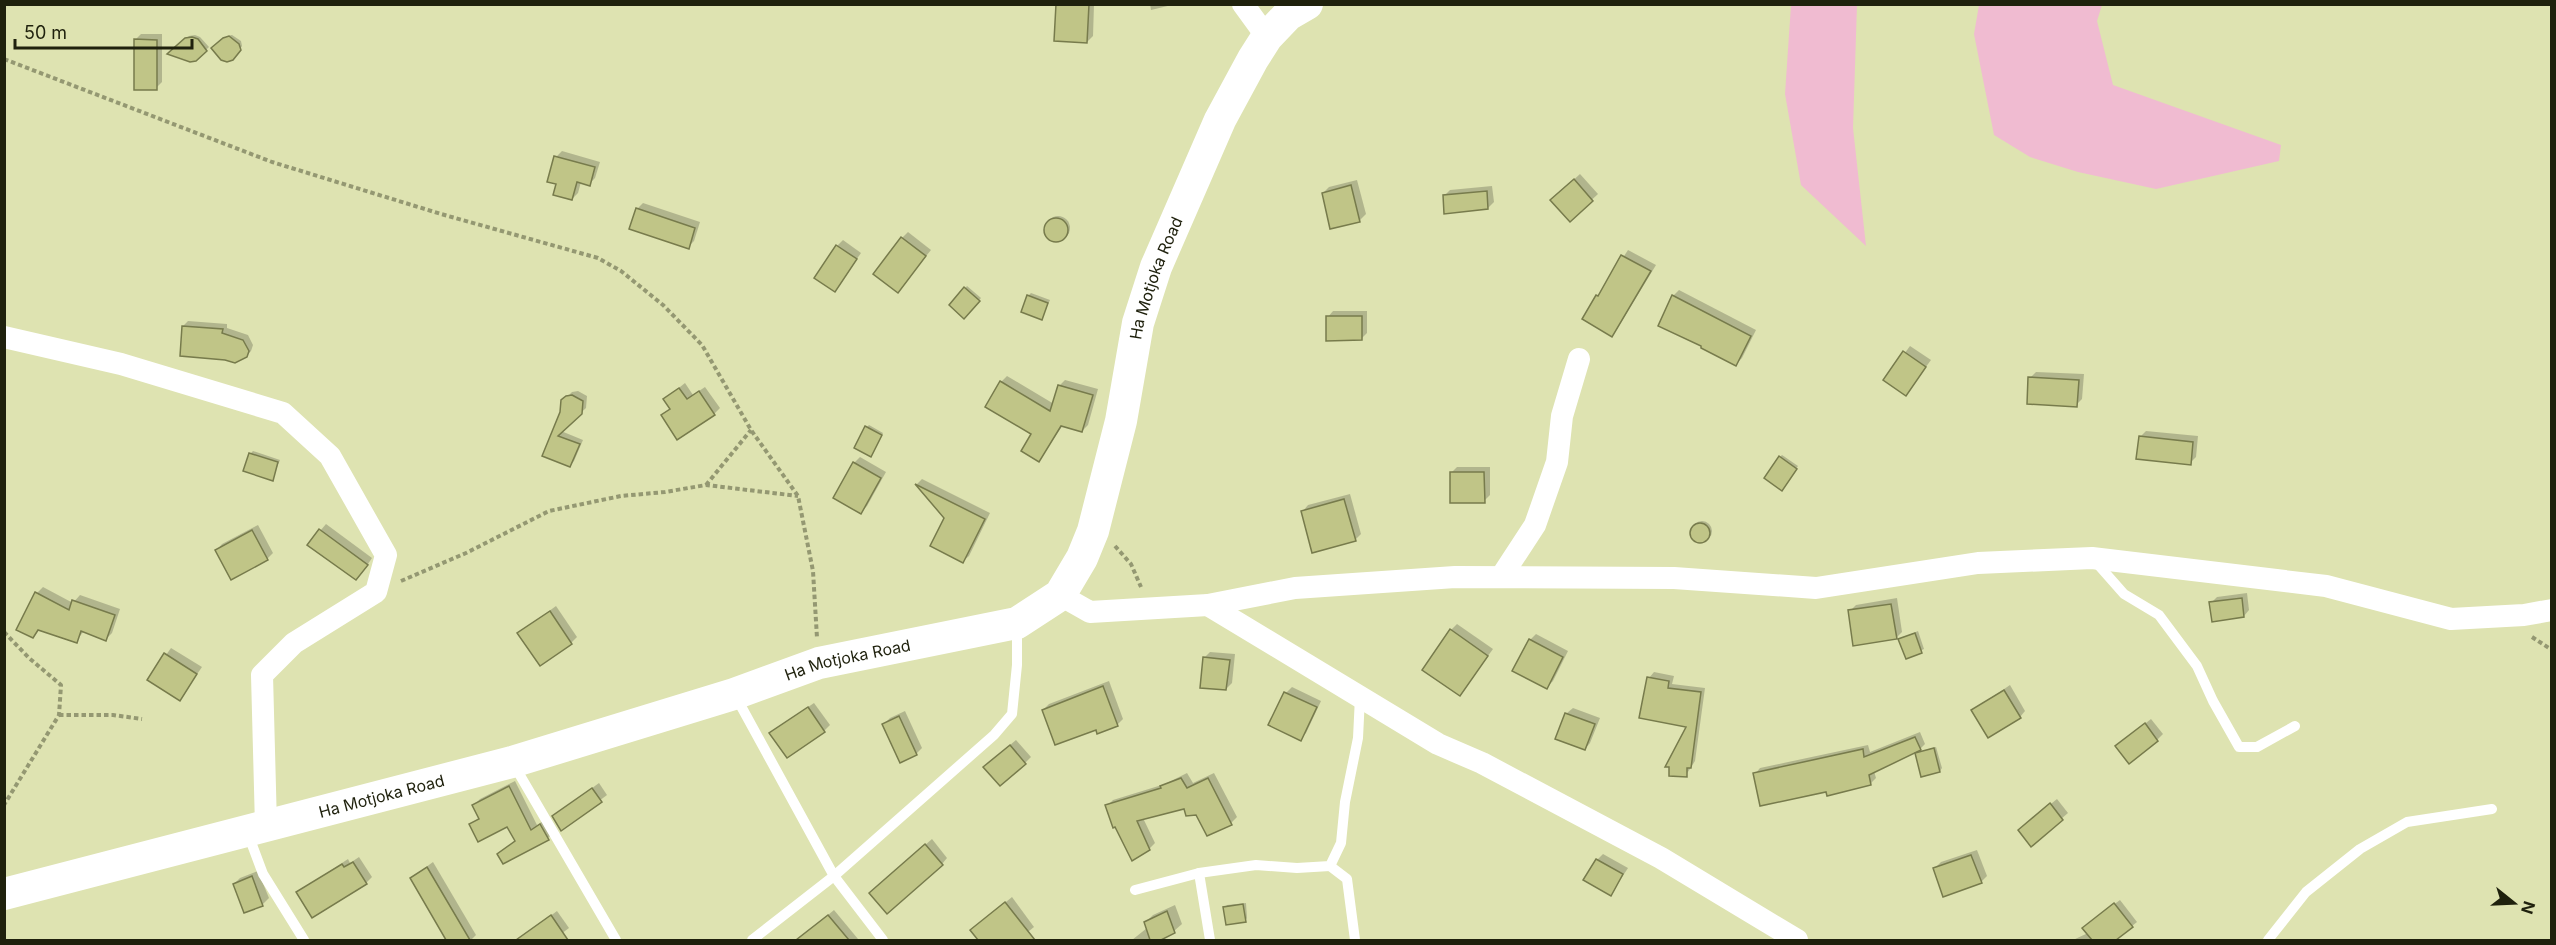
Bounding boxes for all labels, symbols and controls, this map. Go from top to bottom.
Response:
scale bar [15,12,192,50]
text: 50 m [24,22,67,43]
street label: Ha Motjoka Road [1125,214,1187,341]
street label: Ha Motjoka Road [782,635,912,685]
street label: Ha Motjoka Road [316,770,446,822]
north arrow [2484,873,2544,933]
text: N [2517,899,2540,917]

